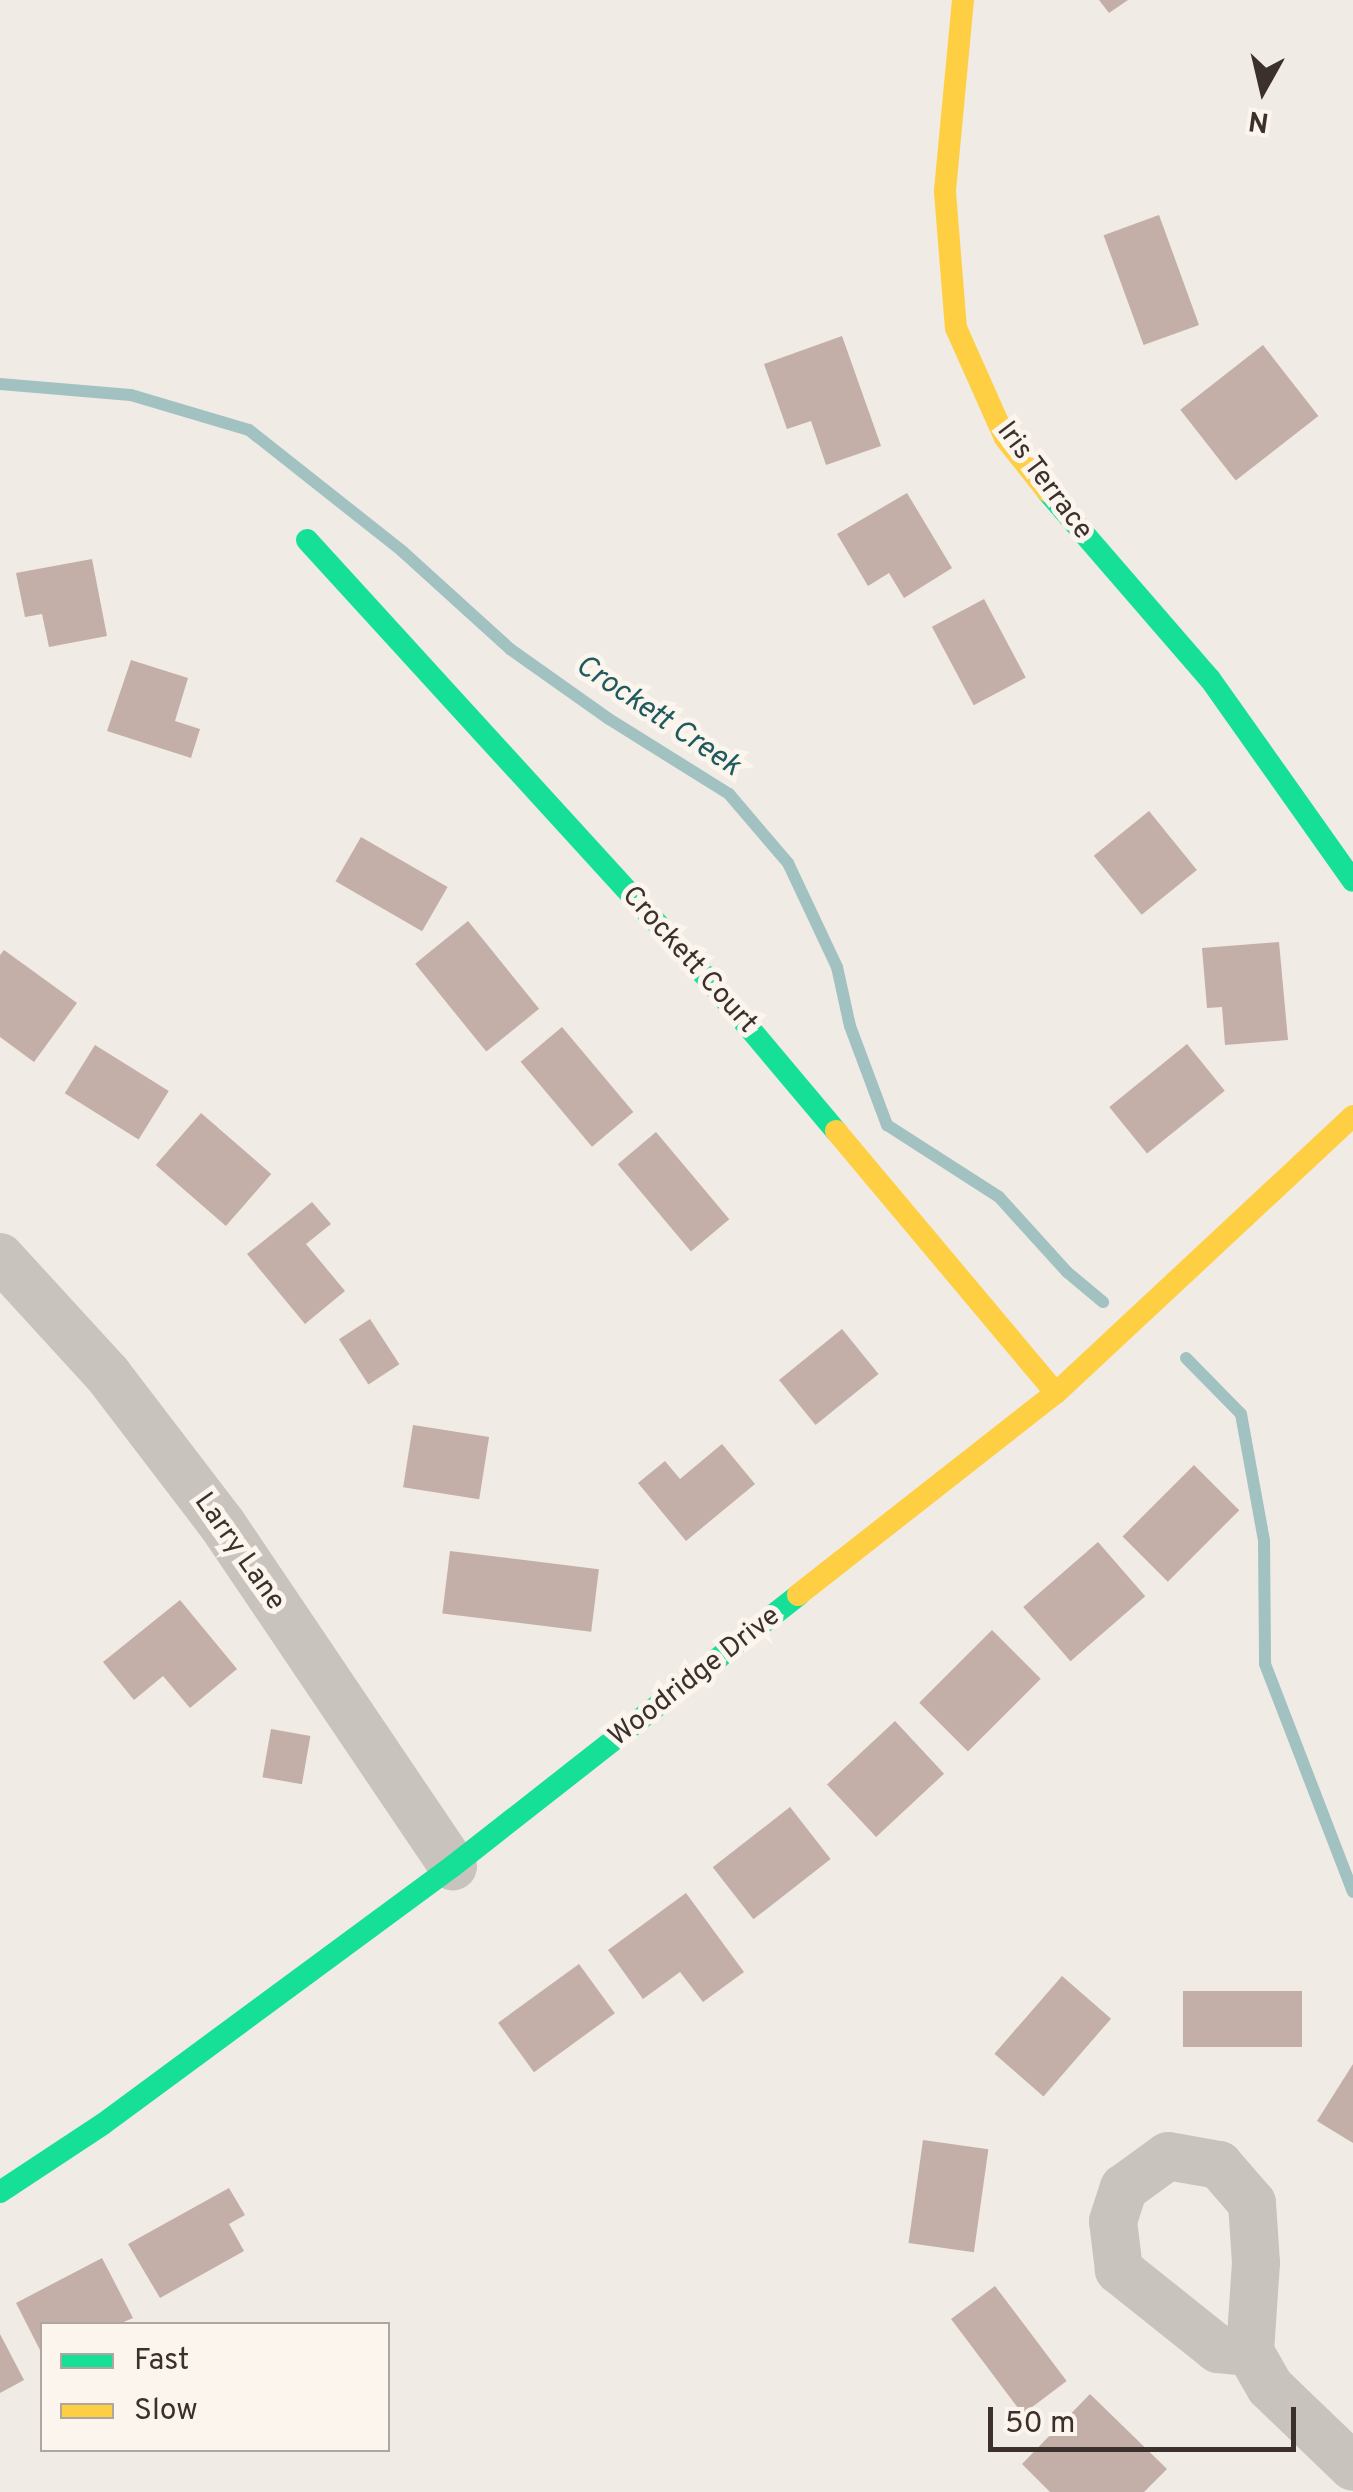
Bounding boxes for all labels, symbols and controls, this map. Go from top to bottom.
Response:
north arrow [1213,40,1313,140]
text: N [1246,100,1271,139]
street label: Iris Terrace [988,415,1100,547]
water label: Crockett Creek [568,648,746,786]
street label: Crockett Court [614,880,764,1040]
street label: Larry Lane [186,1487,292,1617]
street label: Woodridge Drive [603,1600,787,1754]
legend [40,2322,390,2452]
text: Fast [134,2343,189,2380]
scale bar [993,2387,1300,2449]
text: Slow [134,2393,198,2430]
text: 50 m [1005,2406,1075,2443]

